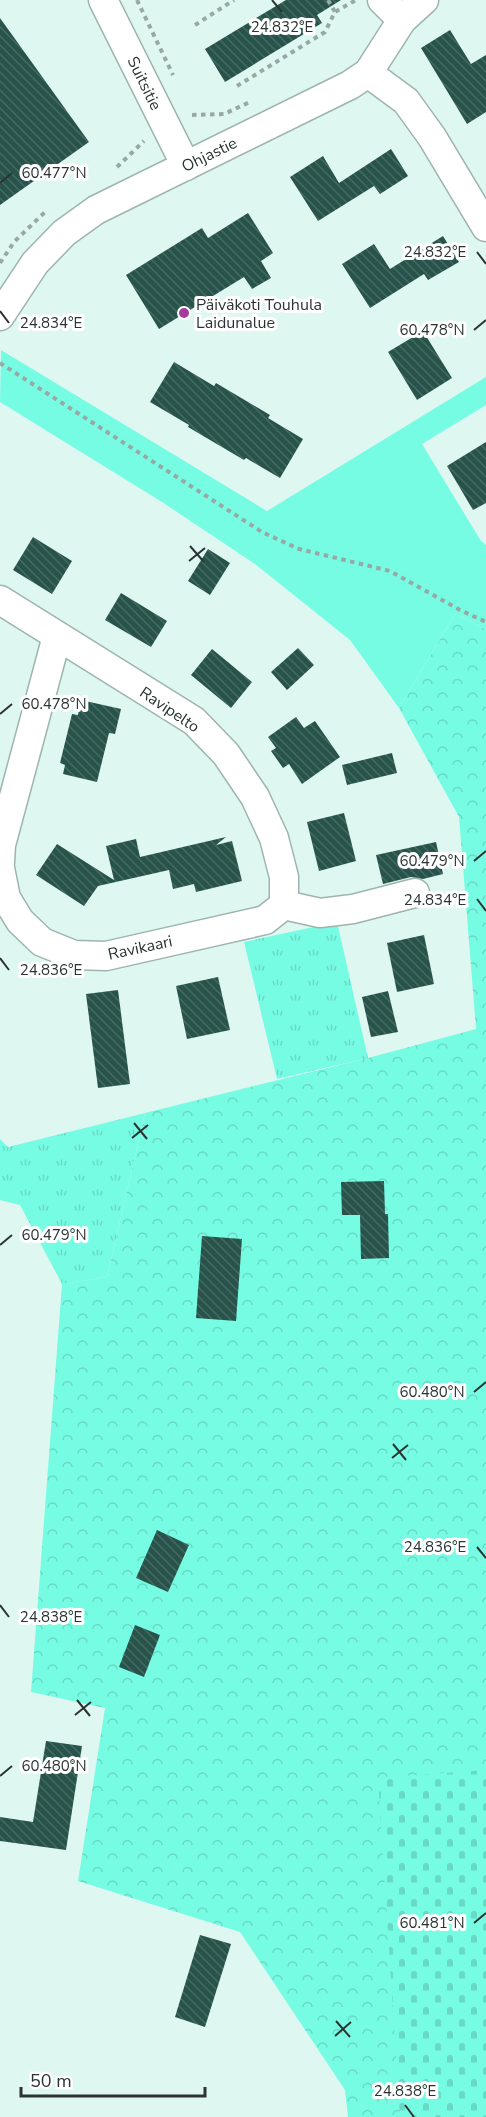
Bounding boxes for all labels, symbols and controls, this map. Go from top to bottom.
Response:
text: 24.832°E [251,17,313,37]
street label: Suitsitie [122,53,167,114]
street label: Ohjastie [178,132,241,178]
text: 60.477°N [21,163,87,183]
text: 24.832°E [404,242,466,262]
place label: Päiväkoti Touhula Laidunalue [196,294,322,334]
marker: Päiväkoti Touhula Laidunalue [177,306,191,320]
text: 24.834°E [20,313,82,333]
text: 60.478°N [399,320,465,340]
street label: Ravipelto [135,682,204,738]
text: 60.478°N [21,694,87,714]
text: 60.479°N [399,851,465,871]
text: 24.834°E [404,890,466,910]
street label: Ravikaari [106,930,174,966]
text: 24.836°E [20,960,82,980]
text: 60.479°N [21,1225,87,1245]
text: 60.480°N [399,1382,465,1402]
text: 24.836°E [404,1537,466,1557]
text: 24.838°E [20,1607,82,1627]
text: 60.480°N [21,1756,87,1776]
text: 60.481°N [399,1913,465,1933]
scale bar [21,2060,206,2098]
text: 50 m [30,2069,72,2093]
text: 24.838°E [374,2081,436,2101]

